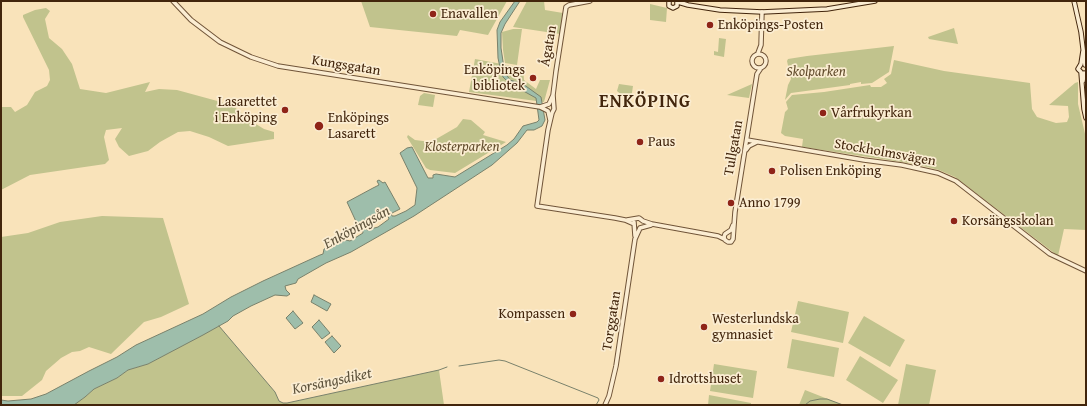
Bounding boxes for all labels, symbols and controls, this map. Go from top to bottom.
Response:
place label: Enavallen [441,6,498,22]
marker: Enavallen [428,9,438,19]
place label: Enköpings-Posten [718,17,823,33]
marker: Enköpings-Posten [705,20,715,30]
street label: Ågatan [537,24,561,68]
street label: Kungsgatan [310,52,382,80]
place label: Enköpings bibliotek [464,62,525,94]
park label: Skolparken [786,64,846,80]
marker: Enköpings bibliotek [528,73,538,83]
district label: ENKÖPING [599,91,691,113]
place label: Lasarettet i Enköping [214,94,277,126]
marker: Lasarettet i Enköping [280,105,290,115]
place label: Vårfrukyrkan [831,105,912,121]
marker: Vårfrukyrkan [818,108,828,118]
place label: Enköpings Lasarett [328,110,389,142]
street label: Tullgatan [721,119,747,177]
marker: Enköpings Lasarett [313,120,325,132]
place label: Paus [648,134,675,150]
street label: Stockholmsvägen [833,136,937,170]
marker: Paus [635,137,645,147]
park label: Klosterparken [425,139,499,155]
place label: Polisen Enköping [780,163,881,179]
marker: Polisen Enköping [767,166,777,176]
place label: Anno 1799 [739,195,800,211]
marker: Anno 1799 [726,198,736,208]
water label: Enköpingsån [321,202,393,254]
place label: Korsängsskolan [962,213,1054,229]
marker: Korsängsskolan [949,216,959,226]
street label: Torggatan [599,290,625,352]
place label: Kompassen [498,306,565,322]
marker: Kompassen [568,309,578,319]
place label: Westerlundska gymnasiet [712,311,799,344]
marker: Westerlundska gymnasiet [699,322,709,332]
water label: Korsängsdiket [291,365,373,399]
place label: Idrottshuset [669,371,741,387]
marker: Idrottshuset [656,374,666,384]

